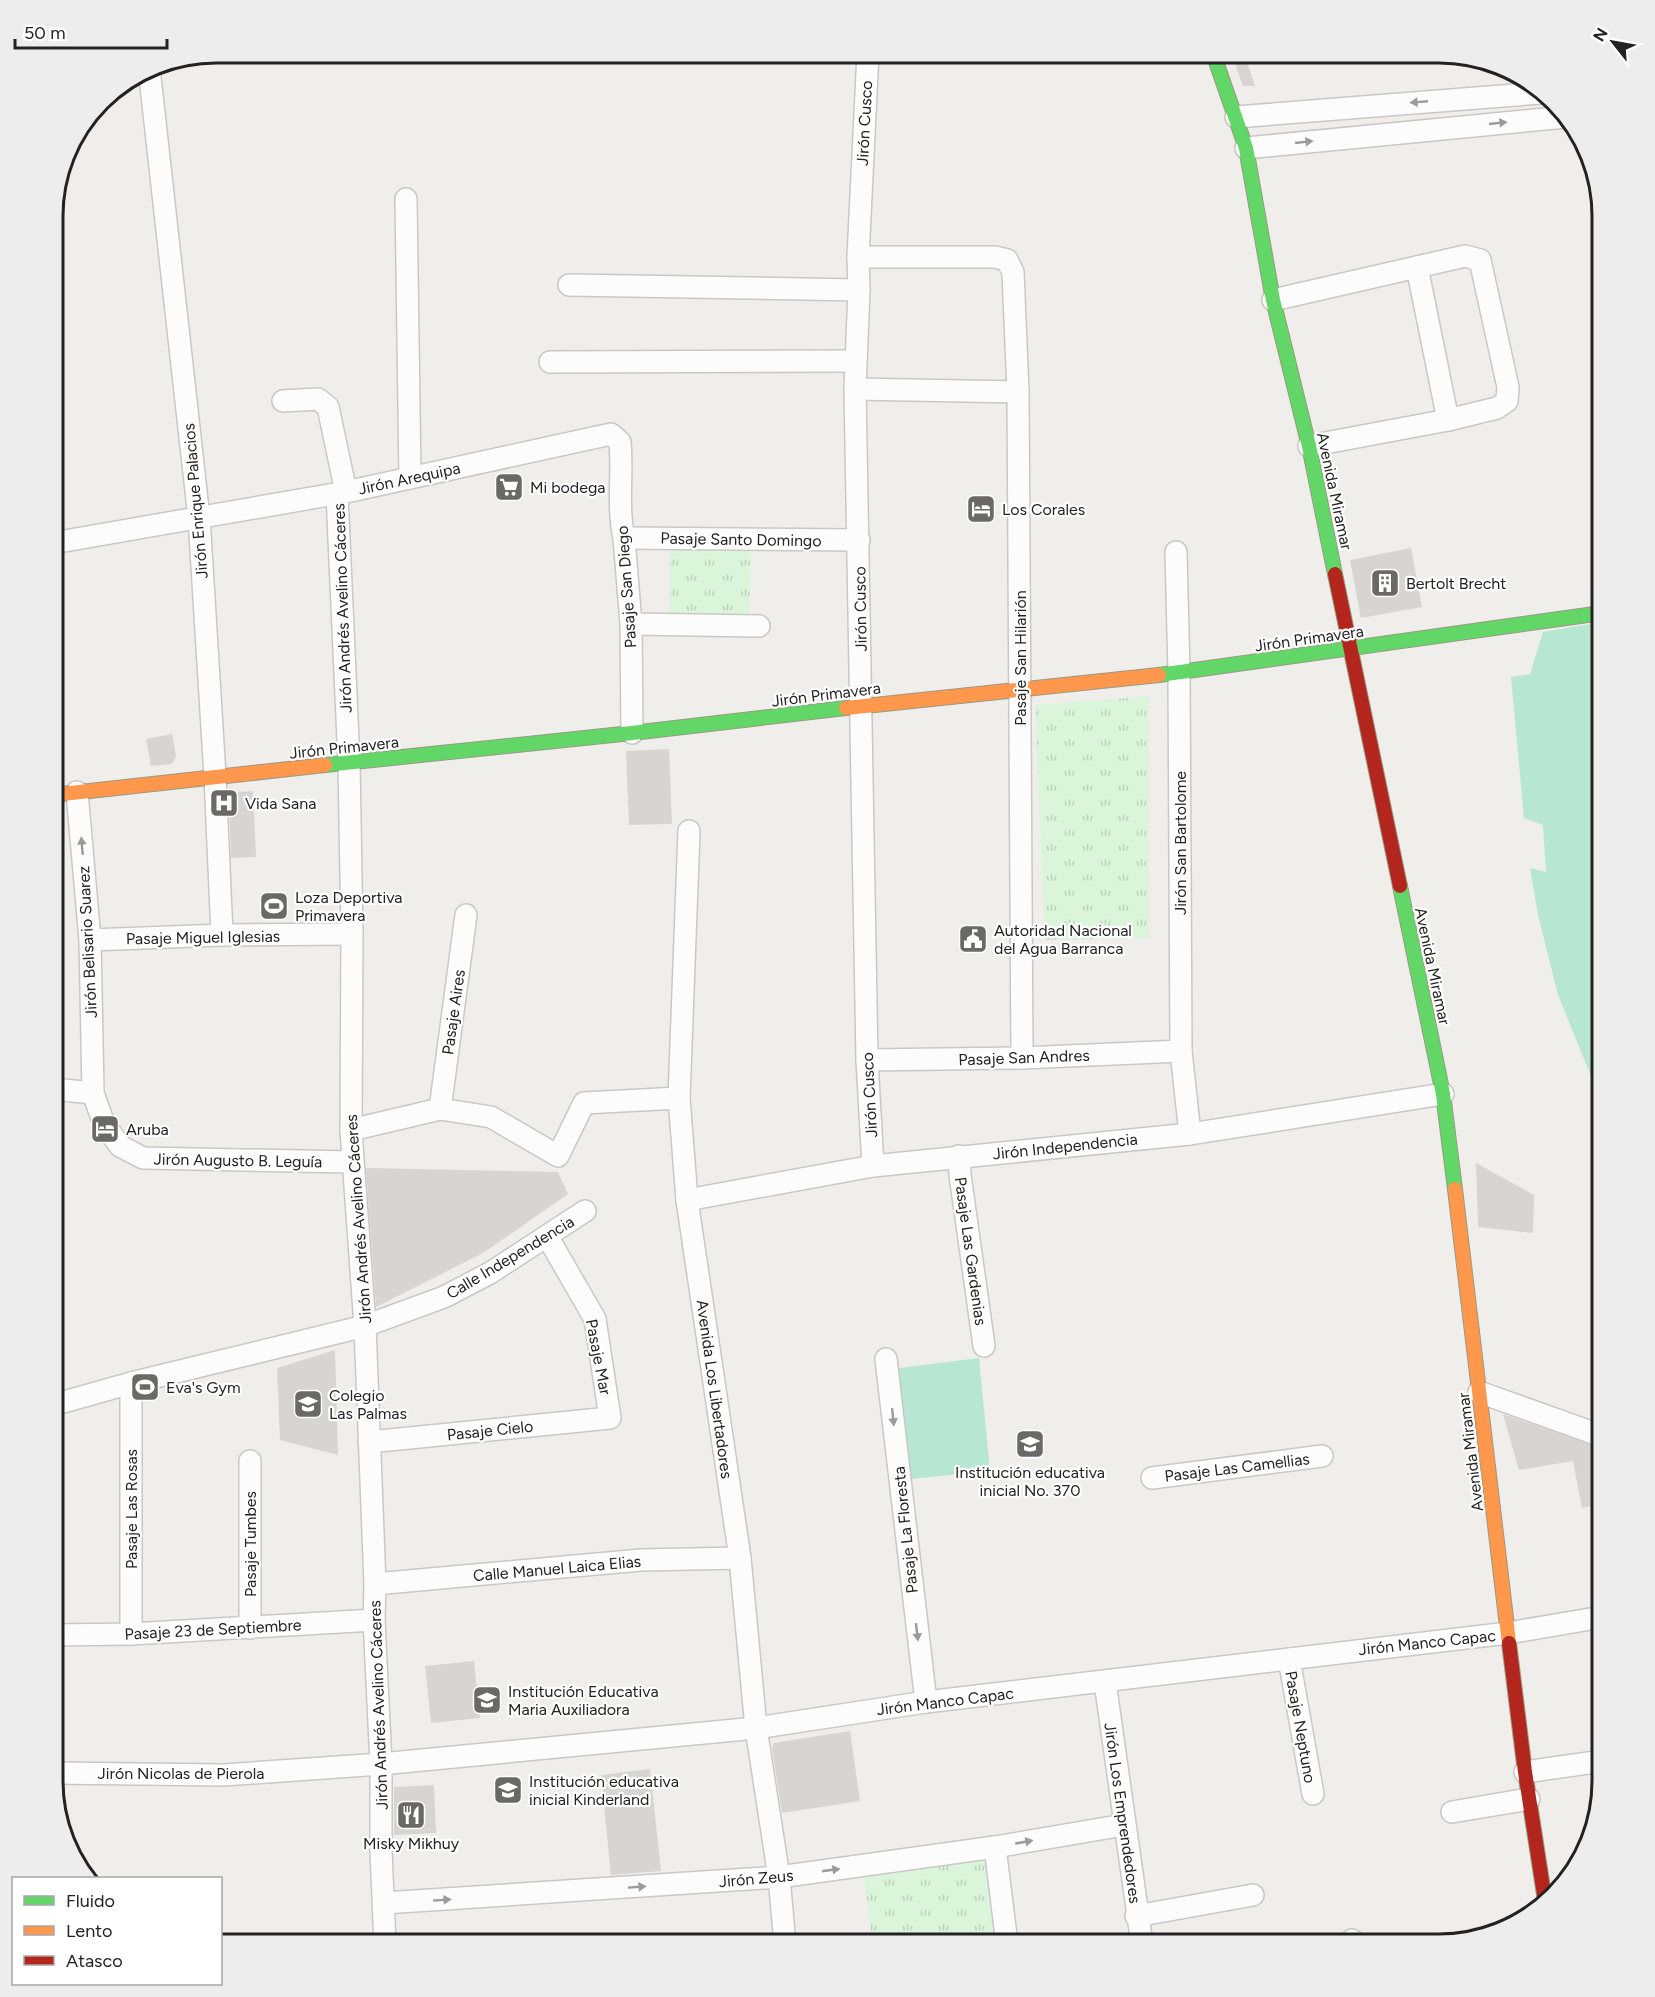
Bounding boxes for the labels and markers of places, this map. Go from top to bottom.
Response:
supermarket icon: Mi bodega [493,471,525,503]
place label: Mi bodega [530,478,606,497]
hotel icon: Los Corales [965,493,997,525]
place label: Los Corales [1002,500,1085,519]
building icon: Bertolt Brecht [1369,567,1401,599]
place label: Bertolt Brecht [1406,574,1506,593]
hospital icon: Vida Sana [208,787,240,819]
place label: Vida Sana [245,794,316,813]
place label: Loza Deportiva Primavera [295,888,403,925]
sports icon: Loza Deportiva Primavera [258,890,290,922]
place label: Autoridad Nacional del Agua Barranca [994,921,1132,958]
public building icon: Autoridad Nacional del Agua Barranca [957,923,989,955]
hotel icon: Aruba [89,1113,121,1145]
place label: Aruba [126,1120,169,1139]
sports icon: Eva's Gym [129,1371,161,1403]
place label: Eva's Gym [166,1378,241,1397]
place label: Colegio Las Palmas [329,1386,407,1423]
school or university icon: Colegio Las Palmas [292,1388,324,1420]
school or university icon: Institución educativa inicial No. 370 [1014,1428,1046,1460]
place label: Institución educativa inicial No. 370 [955,1463,1105,1500]
place label: Institución Educativa Maria Auxiliadora [508,1682,659,1719]
school or university icon: Institución Educativa Maria Auxiliadora [471,1684,503,1716]
place label: Institución educativa inicial Kinderland [529,1772,679,1809]
school or university icon: Institución educativa inicial Kinderland [492,1774,524,1806]
restaurant icon: Misky Mikhuy [395,1799,427,1831]
place label: Misky Mikhuy [363,1834,460,1853]

